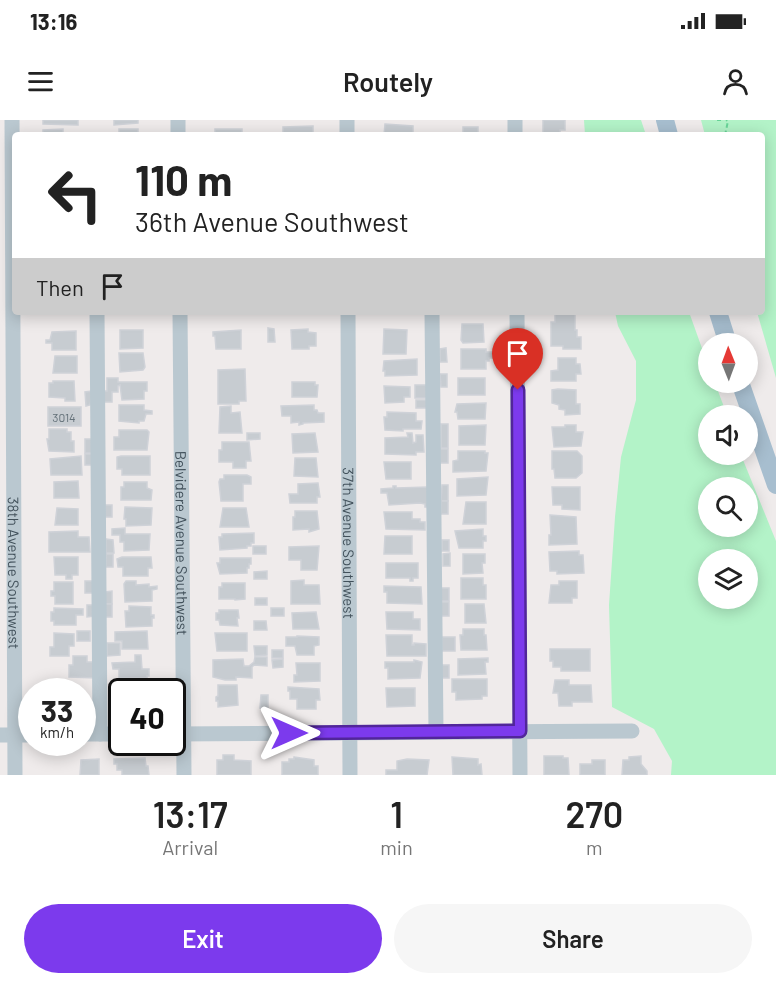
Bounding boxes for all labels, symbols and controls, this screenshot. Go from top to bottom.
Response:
text: 13:16 [30,8,77,34]
icon: menu [24,65,57,98]
text: Routely [343,65,433,97]
icon: person [719,65,752,98]
text: 110 m [135,154,232,204]
icon: left [36,156,114,234]
text: 36th Avenue Southwest [135,205,409,237]
icon: arrive [96,270,129,303]
text: Then [36,274,84,300]
pin [492,328,543,390]
north arrow [698,333,758,393]
map controls [698,333,758,609]
icon: arrive [501,337,534,370]
button: sound [698,405,758,465]
house number: 3014 [52,410,76,424]
street label: Belvidere Avenue Southwest [172,451,192,635]
street label: 37th Avenue Southwest [340,467,358,619]
button: search [698,477,758,537]
street label: 38th Avenue Southwest [5,497,23,649]
button: layers [698,549,758,609]
speed limit sign: 40 [108,678,186,756]
text: 33 [41,692,73,728]
position arrow [257,701,321,765]
text: km/h [40,723,74,741]
text: 13:17 [153,792,228,835]
text: 1 [390,792,403,835]
text: 270 [565,792,623,835]
text: Arrival [162,835,218,859]
text: min [380,835,413,859]
text: m [586,835,603,859]
button: Exit [24,904,382,973]
button: Share [394,904,752,973]

